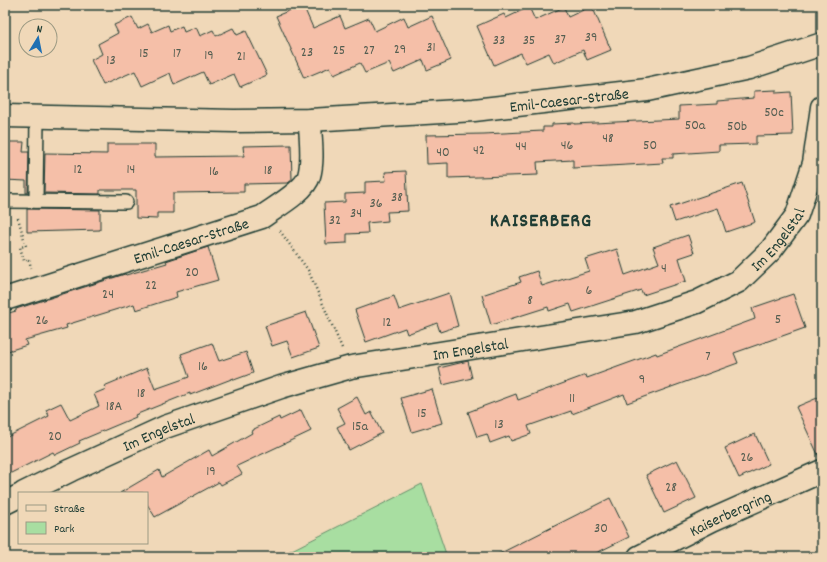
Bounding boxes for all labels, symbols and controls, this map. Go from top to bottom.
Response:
north arrow [18,18,58,58]
text: N [35,22,44,39]
house number: 39 [585,28,597,48]
house number: 37 [554,30,566,50]
house number: 33 [493,31,505,51]
house number: 35 [523,31,535,51]
house number: 31 [426,38,436,58]
house number: 29 [394,40,406,60]
house number: 25 [333,41,345,61]
house number: 27 [363,41,375,61]
house number: 23 [301,43,313,63]
house number: 15 [139,44,149,64]
house number: 17 [173,44,181,64]
house number: 19 [204,46,214,66]
house number: 21 [236,47,246,67]
house number: 13 [106,51,116,71]
street label: Emil-Caesar-Straße [508,83,630,120]
house number: 50c [764,103,784,123]
house number: 50a [685,116,706,136]
house number: 50b [727,117,747,137]
house number: 48 [602,129,614,149]
house number: 46 [561,136,573,156]
house number: 50 [643,136,657,156]
house number: 44 [515,137,527,157]
house number: 42 [473,141,485,161]
house number: 40 [436,143,450,163]
house number: 12 [73,160,83,180]
house number: 14 [127,160,135,180]
house number: 18 [264,161,273,181]
house number: 16 [209,162,219,182]
house number: 38 [391,188,403,208]
house number: 36 [369,194,383,214]
house number: 34 [350,204,362,224]
street label: Im Engelstal [746,205,813,278]
district label: KAISERBERG [490,208,592,236]
house number: 32 [329,211,341,231]
street label: Emil-Caesar-Straße [131,213,252,271]
house number: 4 [661,259,667,279]
house number: 20 [185,263,199,283]
house number: 22 [145,276,157,296]
house number: 6 [586,281,593,301]
house number: 24 [102,285,114,305]
house number: 8 [527,291,533,311]
house number: 5 [775,310,781,330]
house number: 26 [36,311,49,331]
house number: 12 [382,313,392,333]
street label: Im Engelstal [431,333,510,368]
house number: 7 [705,347,711,367]
house number: 16 [198,357,208,377]
house number: 9 [639,370,645,390]
house number: 18 [137,384,146,404]
house number: 11 [569,389,575,409]
house number: 18A [106,397,123,417]
house number: 15 [417,404,427,424]
street label: Im Engelstal [120,409,198,459]
house number: 13 [494,415,504,435]
house number: 15a [352,417,368,437]
house number: 20 [48,427,62,447]
house number: 26 [741,448,754,468]
house number: 19 [206,462,216,482]
house number: 28 [665,478,677,498]
street label: Kaiserbergring [686,486,775,544]
legend [18,492,148,544]
text: Straße [54,501,85,518]
house number: 30 [594,519,608,539]
text: Park [54,521,75,538]

